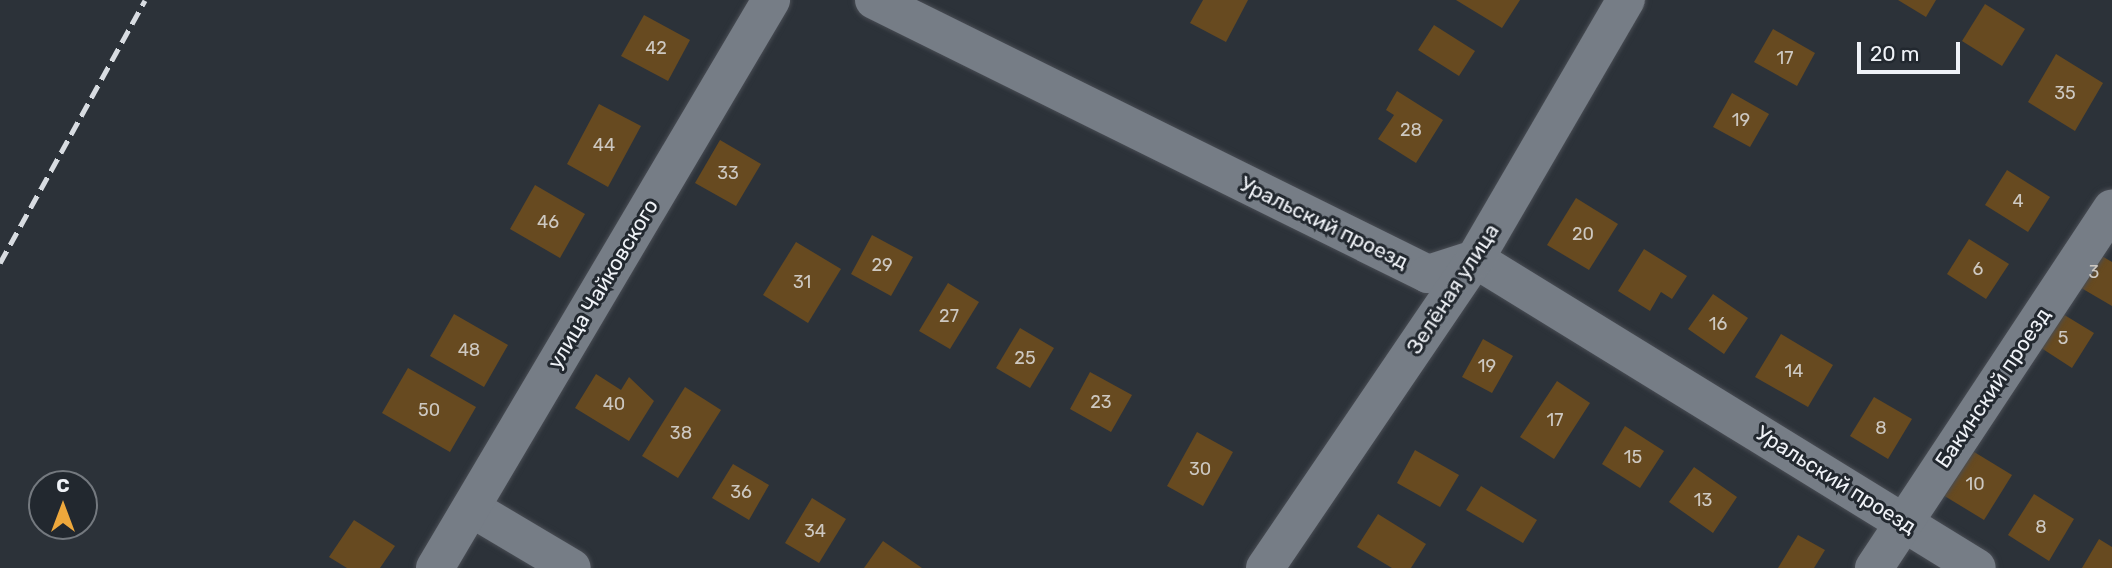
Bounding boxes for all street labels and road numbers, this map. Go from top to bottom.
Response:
street label: Уральский проезд [1236,171,1412,275]
street label: улица Чайковского [542,195,664,373]
street label: Зелёная улица [1402,219,1504,359]
street label: Бакинский проезд [1930,303,2056,473]
street label: Уральский проезд [1751,421,1921,539]

